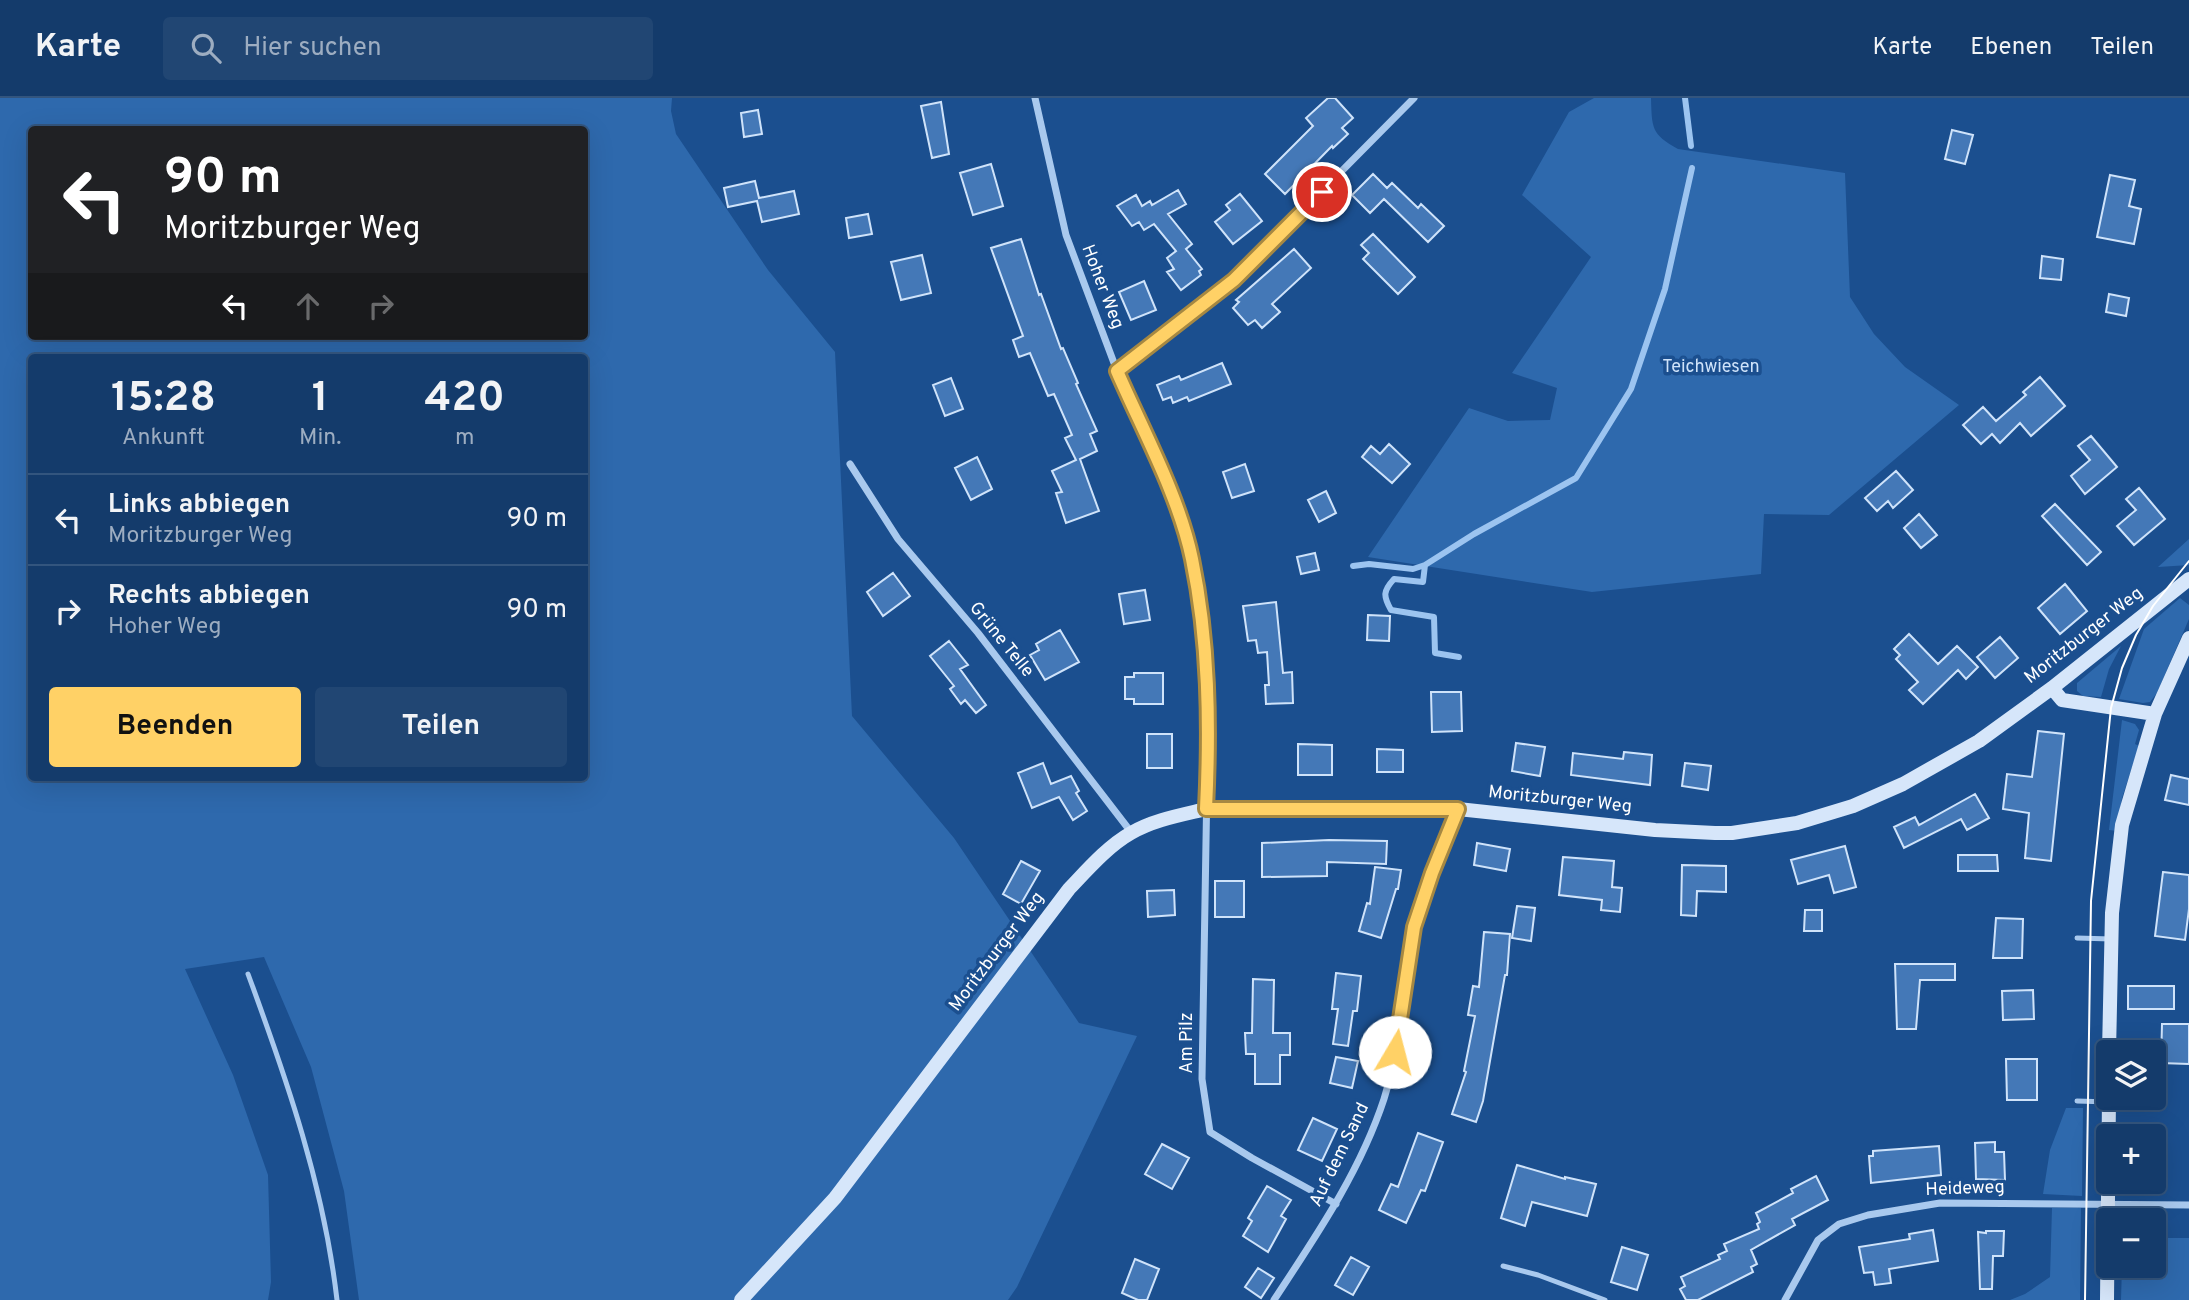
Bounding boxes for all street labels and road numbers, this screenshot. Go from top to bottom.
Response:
street label: Hoher Weg [1075,241,1129,333]
street label: Moritzburger Weg [2020,583,2148,689]
street label: Grüne Telle [963,597,1039,683]
street label: Moritzburger Weg [1487,781,1633,819]
street label: Moritzburger Weg [944,887,1050,1017]
street label: Am Pilz [1176,1012,1199,1074]
street label: Auf dem Sand [1305,1099,1375,1211]
street label: Heideweg [1925,1176,2005,1202]

